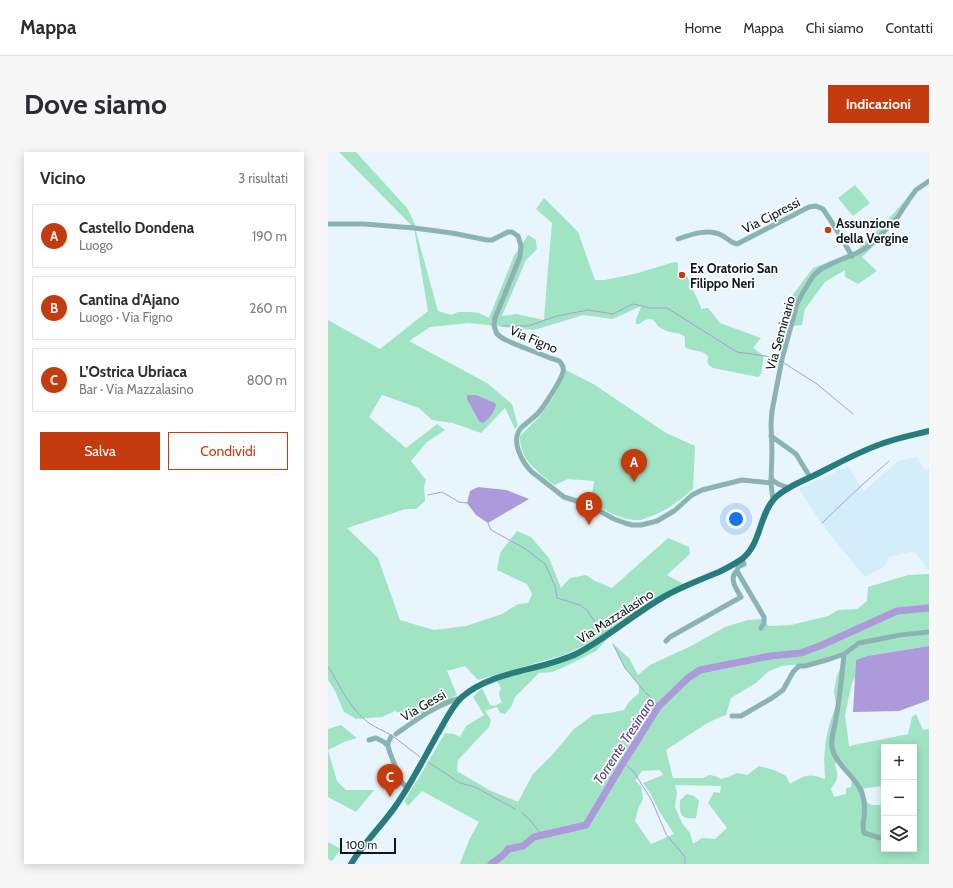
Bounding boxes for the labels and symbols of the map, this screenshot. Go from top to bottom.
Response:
street label: Via Cipressi [739,194,803,236]
place label: Assunzione della Vergine [836,215,909,246]
marker: Assunzione della Vergine [823,225,833,235]
place label: Ex Oratorio San Filippo Neri [690,260,778,291]
marker: Ex Oratorio San Filippo Neri [677,270,687,280]
street label: Via Seminario [762,294,798,372]
street label: Via Figno [508,322,560,356]
pin: A [621,449,647,482]
pin: B [576,492,602,525]
your location [726,509,746,529]
street label: Via Mazzalasino [574,585,656,647]
street label: Via Gessi [398,686,448,724]
water label: Torrente Tresinaro [589,694,659,788]
pin: C [377,764,403,797]
scale bar [340,836,396,855]

